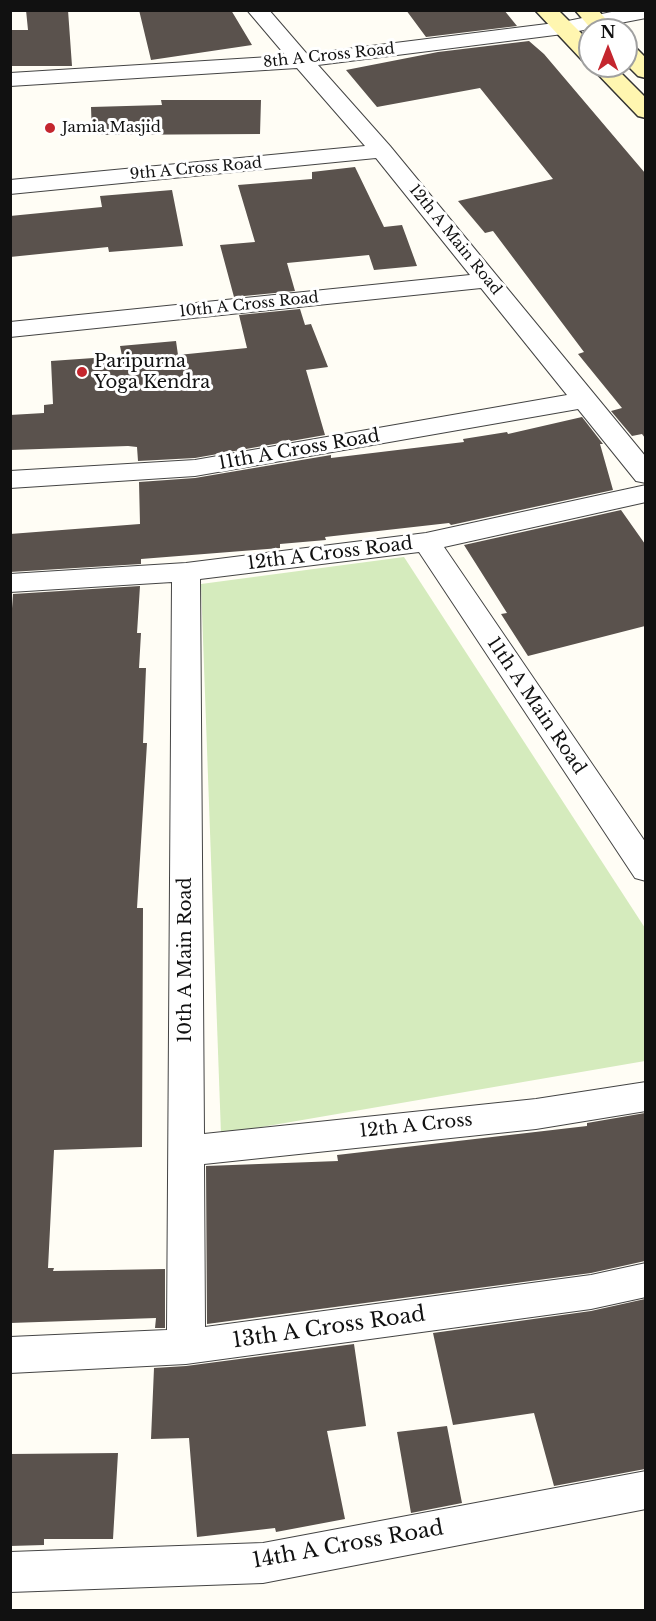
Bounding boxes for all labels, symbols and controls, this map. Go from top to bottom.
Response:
north arrow [578,18,638,78]
text: N [600,22,616,42]
street label: 8th A Cross Road [262,40,396,72]
place label: Jamia Masjid [62,119,161,137]
marker: Jamia Masjid [43,121,57,135]
street label: 9th A Cross Road [129,154,263,184]
street label: 12th A Main Road [405,181,505,299]
street label: 10th A Cross Road [178,289,320,321]
place label: Paripurna Yoga Kendra [94,351,210,394]
marker: Paripurna Yoga Kendra [75,365,89,379]
street label: 11th A Cross Road [217,425,381,475]
street label: 12th A Cross Road [246,533,414,575]
street label: 11th A Main Road [482,633,590,779]
street label: 10th A Main Road [175,877,197,1043]
street label: 12th A Cross [358,1109,474,1143]
street label: 13th A Cross Road [231,1302,427,1354]
street label: 14th A Cross Road [250,1516,446,1574]

